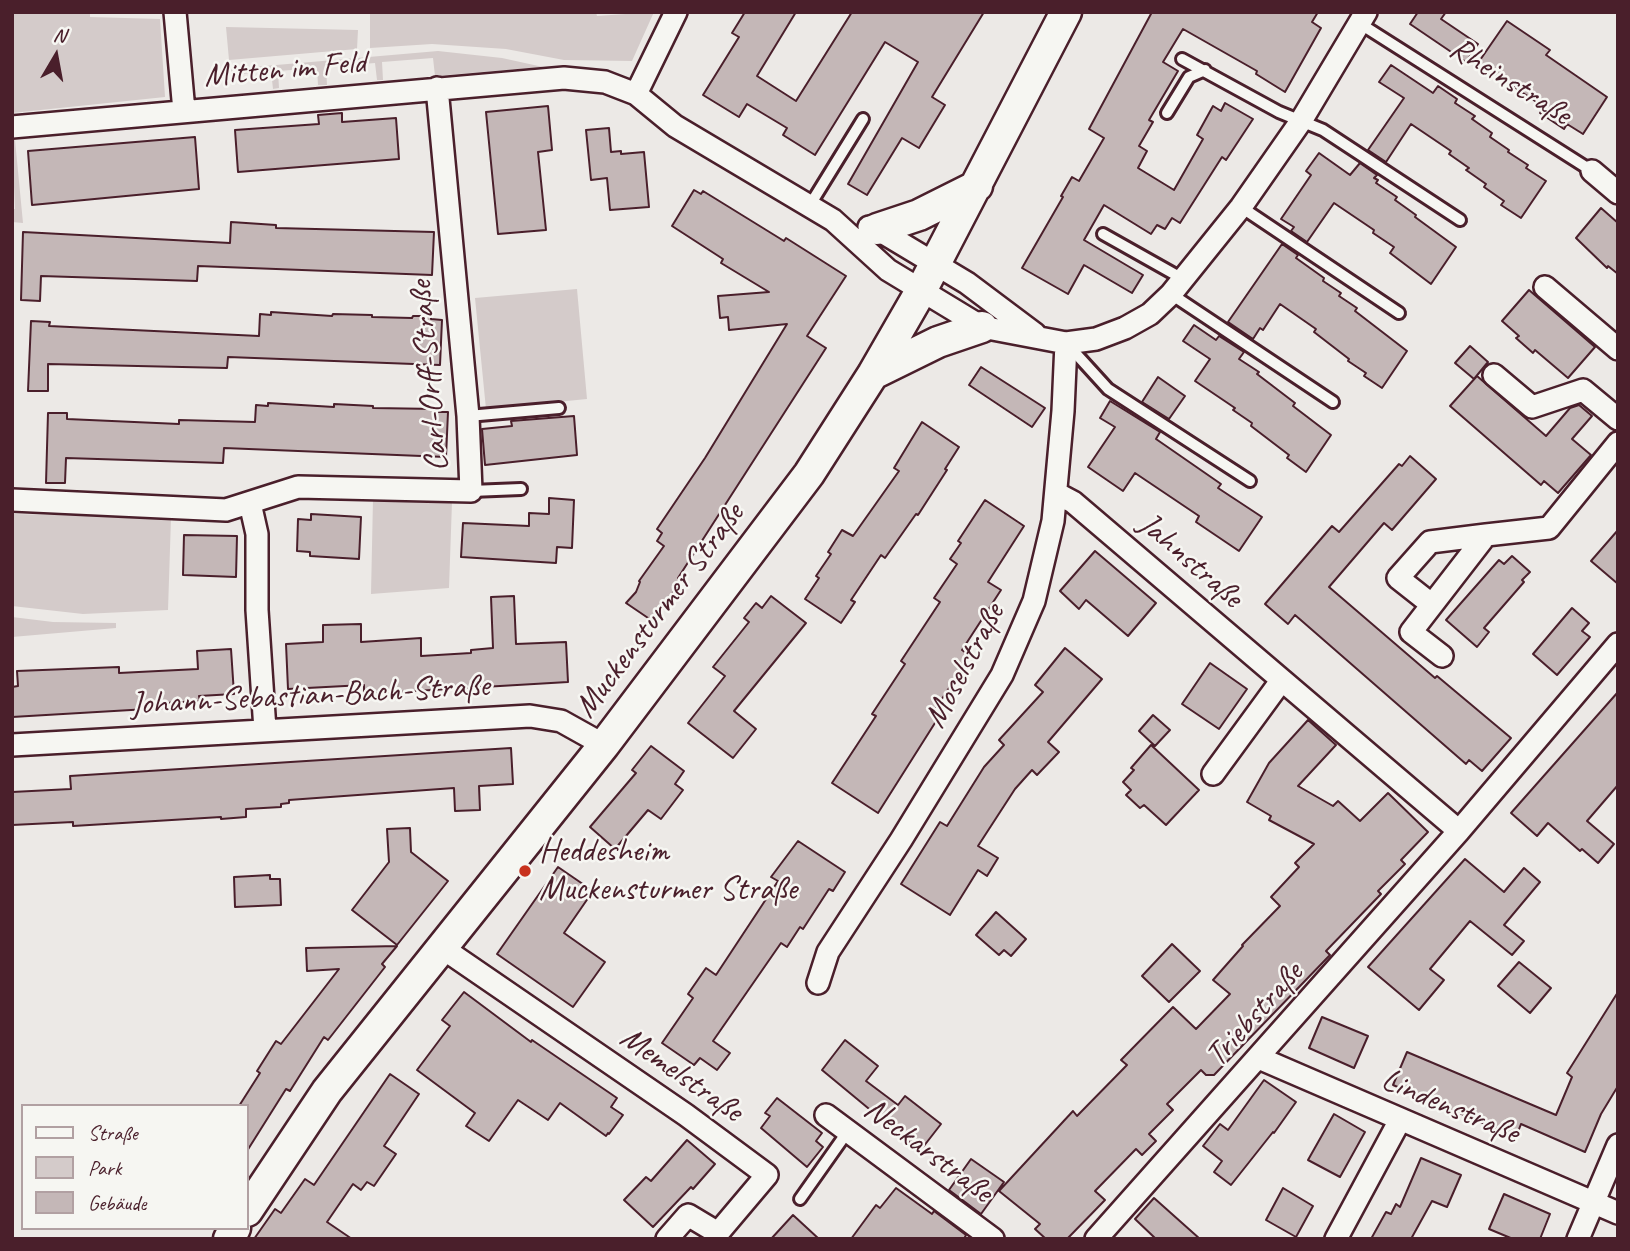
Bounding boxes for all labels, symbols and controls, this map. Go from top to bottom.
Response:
north arrow [21,21,91,91]
text: N [52,22,68,48]
street label: Rheinstraße [1442,29,1578,135]
street label: Mitten im Feld [202,43,368,97]
street label: Carl-Orff-Straße [402,279,458,473]
street label: Muckensturmer Straße [567,496,753,726]
street label: Jahnstraße [1130,505,1250,617]
street label: Moselstraße [916,597,1014,735]
street label: Johann-Sebastian-Bach-Straße [130,667,490,725]
place label: Heddesheim Muckensturmer Straße [539,832,797,910]
marker: Heddesheim Muckensturmer Straße [517,863,533,879]
street label: Triebstraße [1198,954,1312,1076]
street label: Memelstraße [612,1018,750,1132]
street label: Lindenstraße [1375,1060,1525,1154]
street label: Neckarstraße [856,1090,1000,1212]
legend [21,1104,248,1230]
text: Straße [88,1120,138,1146]
text: Park [88,1155,121,1181]
text: Gebäude [88,1190,146,1216]

